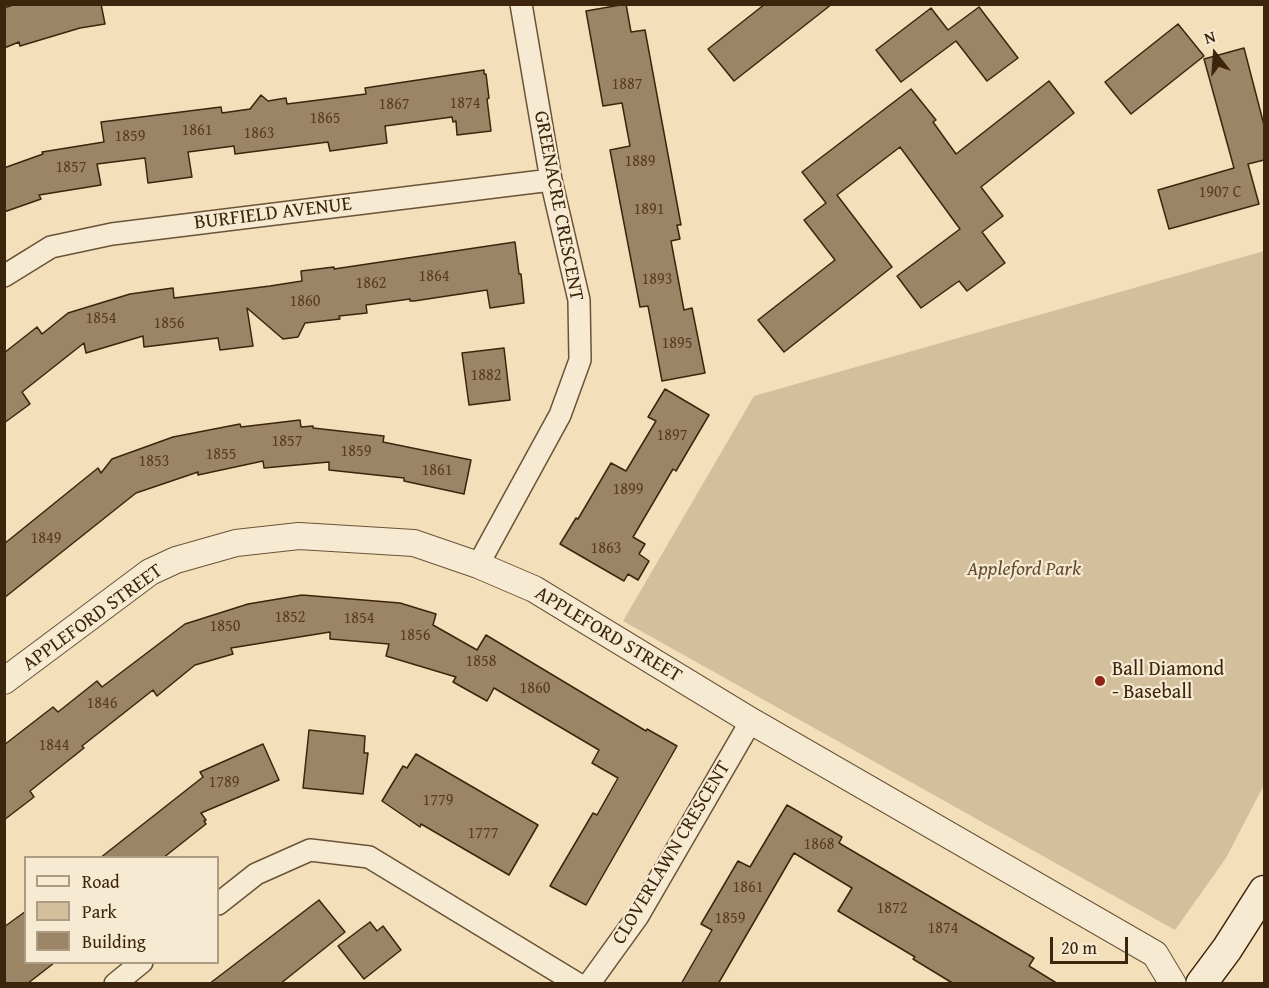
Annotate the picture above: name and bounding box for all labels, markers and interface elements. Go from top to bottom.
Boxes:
north arrow [1185,24,1245,84]
text: N [1201,24,1218,50]
house number: 1887 [612,75,642,95]
house number: 1874 [450,94,480,114]
house number: 1867 [379,95,409,115]
house number: 1865 [310,109,340,129]
street label: GREENACRE CRESCENT [528,109,588,303]
house number: 1861 [182,121,212,141]
house number: 1863 [244,124,274,144]
house number: 1859 [115,127,145,147]
house number: 1889 [625,152,655,172]
house number: 1857 [56,158,86,178]
house number: 1907 C [1198,183,1242,203]
street label: BURFIELD AVENUE [193,192,353,236]
house number: 1891 [634,200,664,220]
house number: 1864 [419,267,449,287]
house number: 1893 [642,270,672,290]
house number: 1862 [356,274,386,294]
house number: 1860 [290,292,320,312]
house number: 1854 [86,309,116,329]
house number: 1856 [154,314,184,334]
house number: 1895 [662,334,692,354]
house number: 1882 [471,366,501,386]
house number: 1897 [657,426,687,446]
house number: 1857 [272,432,302,452]
house number: 1859 [341,442,371,462]
house number: 1855 [206,445,236,465]
house number: 1853 [139,452,169,472]
house number: 1861 [422,461,452,481]
house number: 1899 [613,480,643,500]
house number: 1849 [31,529,61,549]
house number: 1863 [591,539,621,559]
park label: Appleford Park [967,558,1081,582]
street label: APPLEFORD STREET [18,559,168,677]
street label: APPLEFORD STREET [530,582,686,688]
house number: 1852 [275,608,305,628]
house number: 1854 [344,609,374,629]
house number: 1850 [210,617,240,637]
house number: 1856 [400,626,430,646]
house number: 1858 [466,652,496,672]
place label: Ball Diamond - Baseball [1112,658,1224,705]
marker: Ball Diamond - Baseball [1093,674,1107,688]
house number: 1860 [520,679,550,699]
house number: 1846 [87,694,117,714]
house number: 1844 [39,736,69,756]
street label: CLOVERLAWN CRESCENT [608,757,736,949]
house number: 1789 [209,773,239,793]
house number: 1779 [423,791,453,811]
house number: 1777 [468,824,498,844]
house number: 1868 [804,835,834,855]
legend [24,856,219,964]
text: Road [82,868,120,895]
house number: 1861 [733,878,763,898]
text: Park [82,898,117,925]
house number: 1872 [877,899,907,919]
house number: 1859 [715,909,745,929]
house number: 1874 [928,919,958,939]
scale bar [1053,925,1131,963]
text: Building [82,928,146,955]
text: 20 m [1061,934,1097,961]

